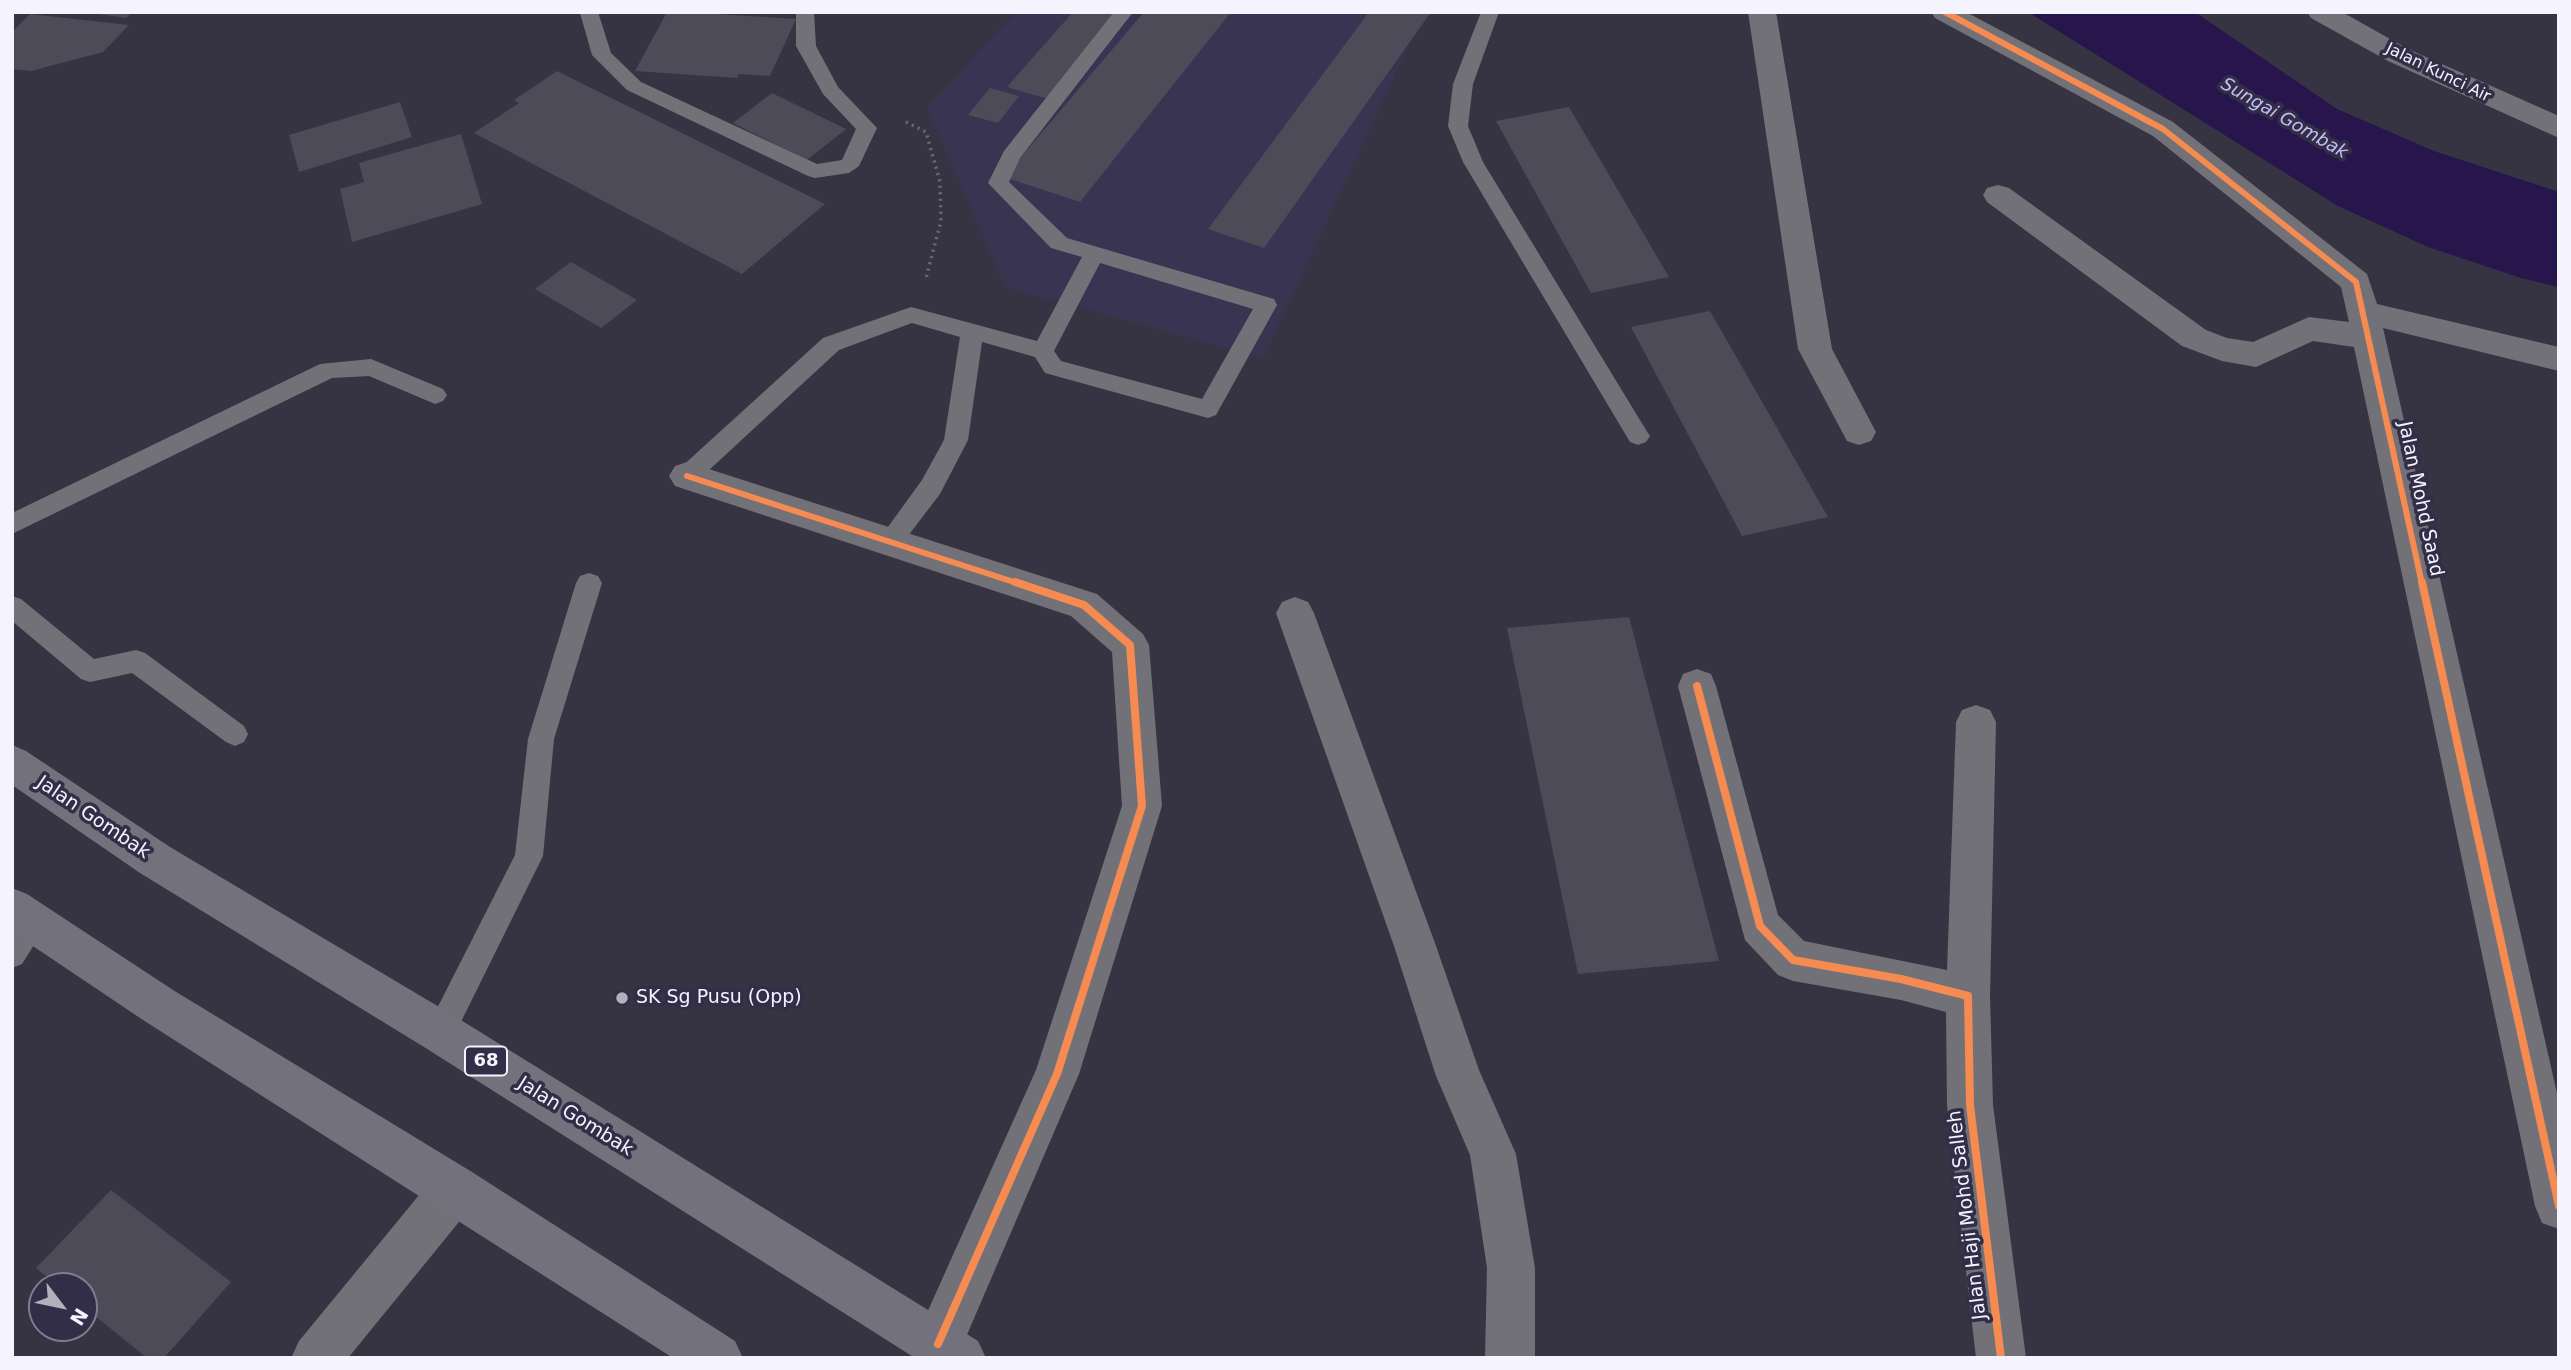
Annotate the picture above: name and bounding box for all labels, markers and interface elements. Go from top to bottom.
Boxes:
street label: Jalan Kunci Air [2382,39,2494,107]
water label: Sungai Gombak [2217,74,2351,164]
street label: Jalan Mohd Saad [2392,419,2448,579]
street label: Jalan Gombak [32,772,154,864]
place label: SK Sg Pusu (Opp) [636,987,802,1009]
marker: SK Sg Pusu (Opp) [614,990,630,1006]
road number: 68 [465,1046,507,1076]
street label: Jalan Gombak [513,1072,637,1162]
street label: Jalan Haji Mohd Salleh [1944,1109,1992,1321]
north arrow [28,1272,98,1342]
text: N [66,1304,93,1330]

